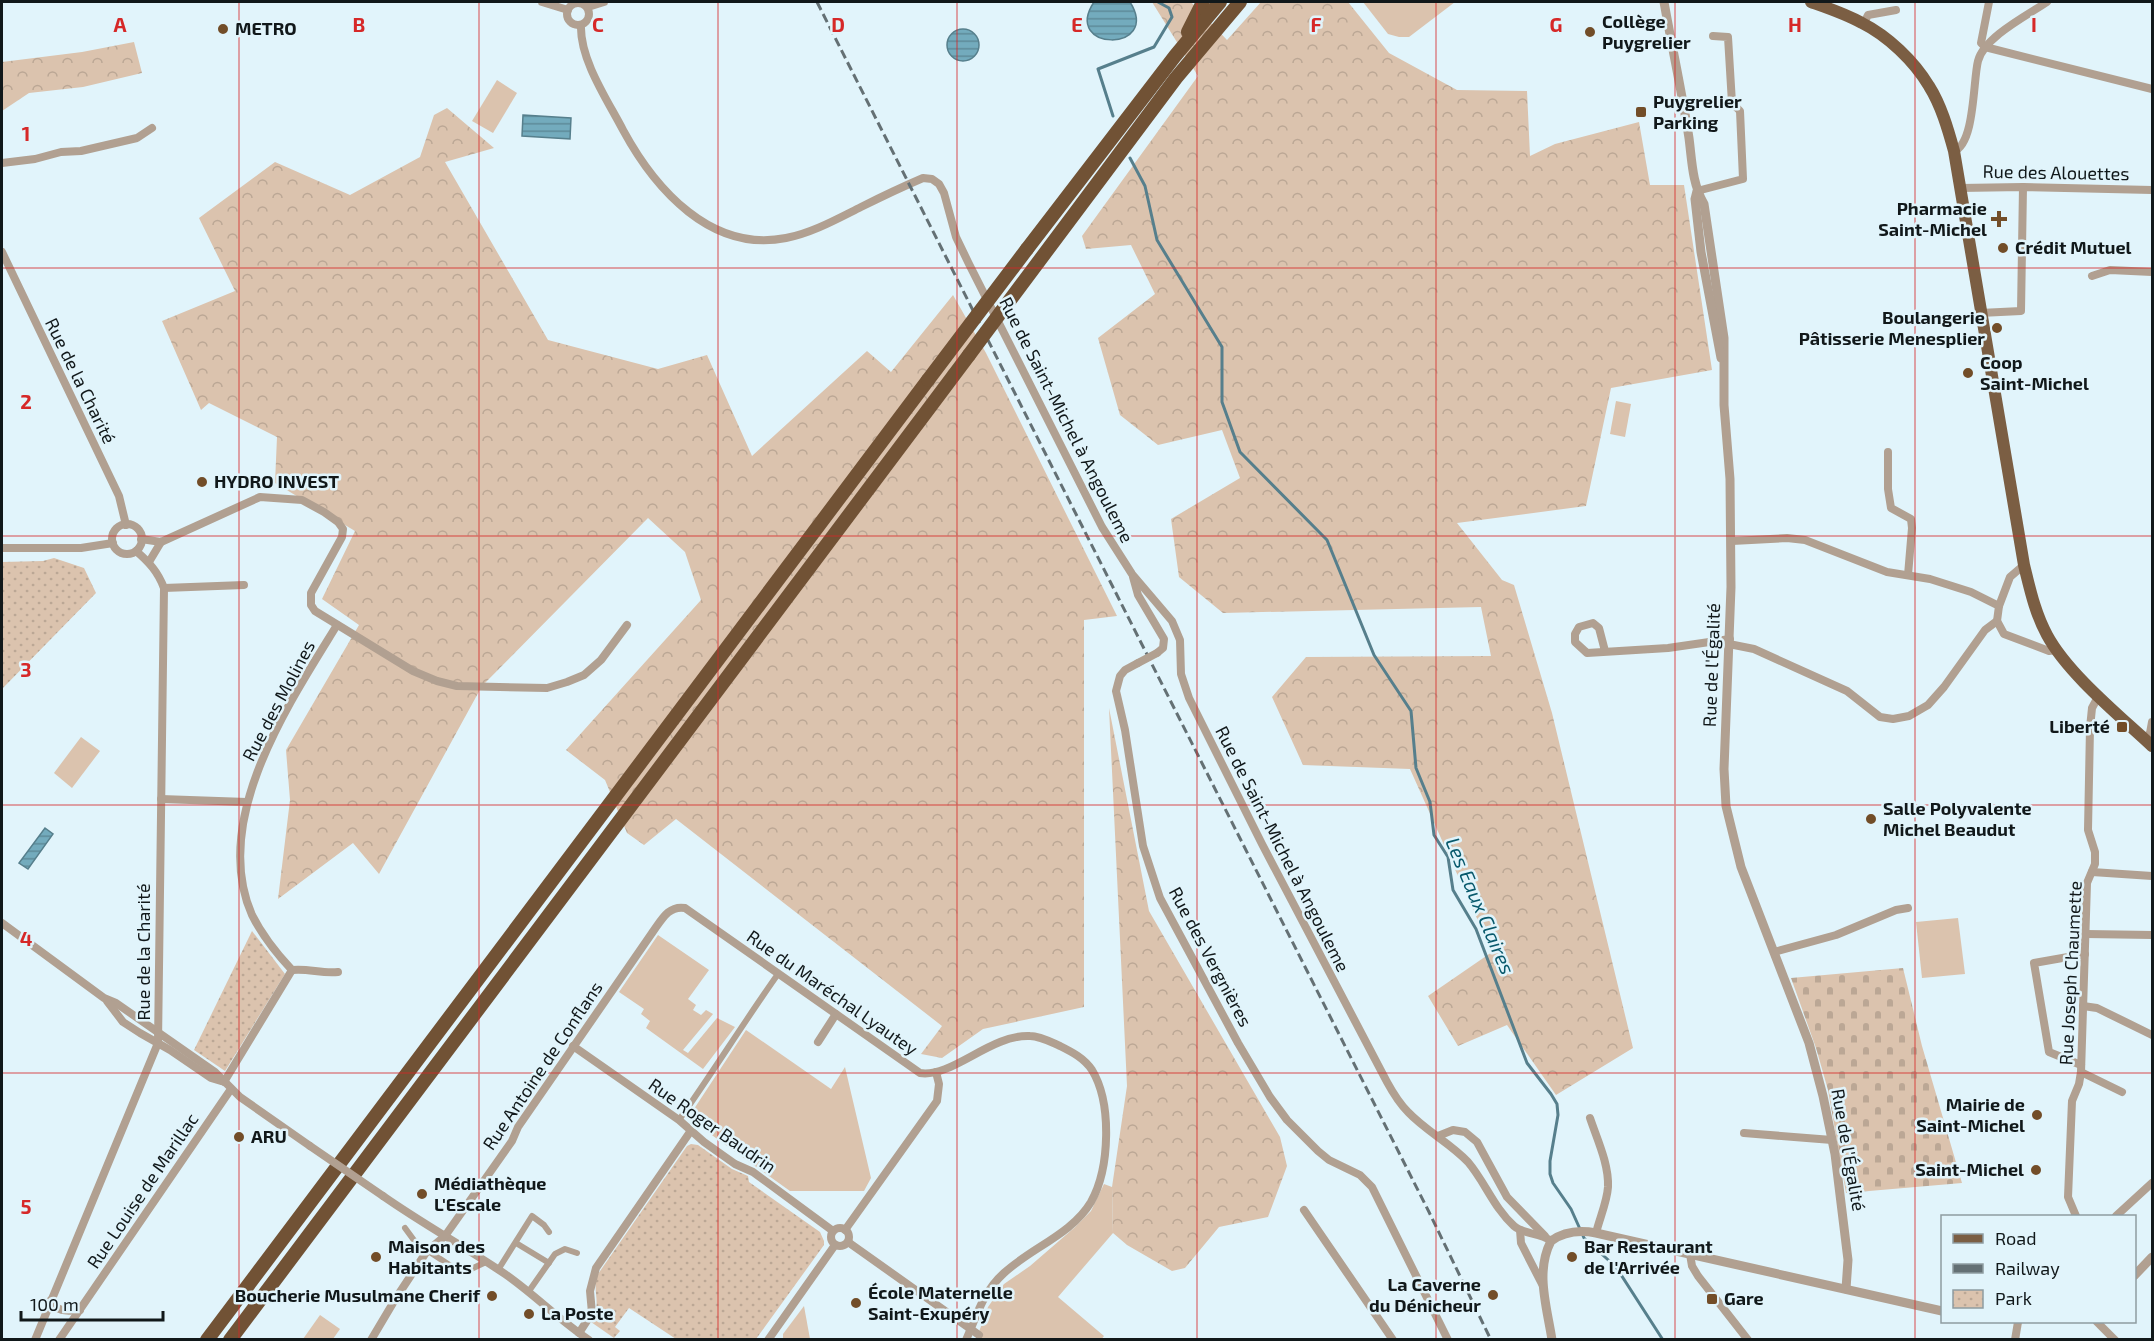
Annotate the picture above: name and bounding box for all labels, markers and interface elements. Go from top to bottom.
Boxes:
place label: Collège Puygrelier [1602,10,1691,53]
text: A [113,12,127,36]
text: B [353,12,365,36]
text: C [592,12,604,36]
text: D [831,12,845,36]
text: E [1071,12,1083,36]
text: F [1310,12,1322,36]
text: G [1550,12,1562,36]
text: H [1788,12,1802,36]
text: I [2031,12,2037,36]
place label: METRO [235,17,297,39]
marker: METRO [216,22,230,36]
marker: Collège Puygrelier [1583,25,1597,39]
place label: Puygrelier Parking [1653,90,1742,133]
marker: Puygrelier Parking [1634,105,1648,119]
text: 1 [22,121,30,145]
street label: Rue des Alouettes [1982,160,2130,184]
place label: Pharmacie Saint-Michel [1878,197,1987,240]
marker: Pharmacie Saint-Michel [1992,212,2006,226]
place label: Crédit Mutuel [2015,236,2132,258]
marker: Crédit Mutuel [1996,241,2010,255]
street label: Rue de Saint-Michel à Angouleme [995,293,1139,546]
place label: Boulangerie Pâtisserie Menesplier [1799,306,1985,349]
street label: Rue de la Charité [41,314,121,447]
marker: Boulangerie Pâtisserie Menesplier [1990,321,2004,335]
place label: Coop Saint-Michel [1980,351,2089,394]
marker: Coop Saint-Michel [1961,366,1975,380]
text: 2 [20,389,32,413]
place label: HYDRO INVEST [214,470,339,492]
marker: HYDRO INVEST [195,475,209,489]
street label: Rue de l'Égalité [1698,603,1724,727]
street label: Rue des Molines [237,637,319,765]
text: 3 [20,657,32,681]
place label: Liberté [2049,715,2110,737]
marker: Liberté [2115,720,2129,734]
street label: Rue de Saint-Michel à Angouleme [1211,722,1355,975]
place label: Salle Polyvalente Michel Beaudut [1883,797,2032,840]
marker: Salle Polyvalente Michel Beaudut [1864,812,1878,826]
water label: Les Eaux Claires [1441,834,1521,978]
street label: Rue Joseph Chaumette [2054,880,2086,1066]
street label: Rue de la Charité [132,883,154,1021]
street label: Rue des Vergnières [1165,883,1257,1030]
street label: Rue du Maréchal Lyautey [743,925,923,1060]
text: 4 [20,926,33,950]
street label: Rue Antoine de Conflans [478,977,607,1154]
street label: Rue Roger Baudrin [645,1073,781,1177]
street label: Rue de l'Égalité [1827,1087,1871,1213]
place label: Mairie de Saint-Michel [1916,1093,2025,1136]
street label: Rue Louise de Marillac [82,1108,203,1272]
marker: Mairie de Saint-Michel [2030,1108,2044,1122]
place label: ARU [251,1125,287,1147]
marker: ARU [232,1130,246,1144]
place label: Saint-Michel [1915,1158,2024,1180]
marker: Saint-Michel [2029,1163,2043,1177]
place label: Médiathèque L'Escale [434,1172,546,1215]
marker: Médiathèque L'Escale [415,1187,429,1201]
text: 5 [20,1194,32,1218]
legend [1941,1215,2136,1323]
text: Road [1995,1227,2036,1249]
place label: Maison des Habitants [388,1235,485,1278]
place label: Bar Restaurant de l'Arrivée [1584,1235,1713,1278]
marker: Maison des Habitants [369,1250,383,1264]
marker: Bar Restaurant de l'Arrivée [1565,1250,1579,1264]
text: Railway [1995,1257,2060,1279]
place label: La Caverne du Dénicheur [1369,1273,1481,1316]
place label: École Maternelle Saint-Exupéry [868,1281,1013,1324]
scale bar [21,1284,164,1322]
place label: Boucherie Musulmane Cherif [235,1284,481,1306]
place label: Gare [1724,1287,1764,1309]
text: Park [1995,1287,2032,1309]
marker: La Caverne du Dénicheur [1486,1288,1500,1302]
marker: Boucherie Musulmane Cherif [485,1289,499,1303]
marker: Gare [1705,1292,1719,1306]
text: 100 m [30,1293,79,1315]
marker: École Maternelle Saint-Exupéry [849,1296,863,1310]
place label: La Poste [541,1302,614,1324]
marker: La Poste [522,1307,536,1321]

